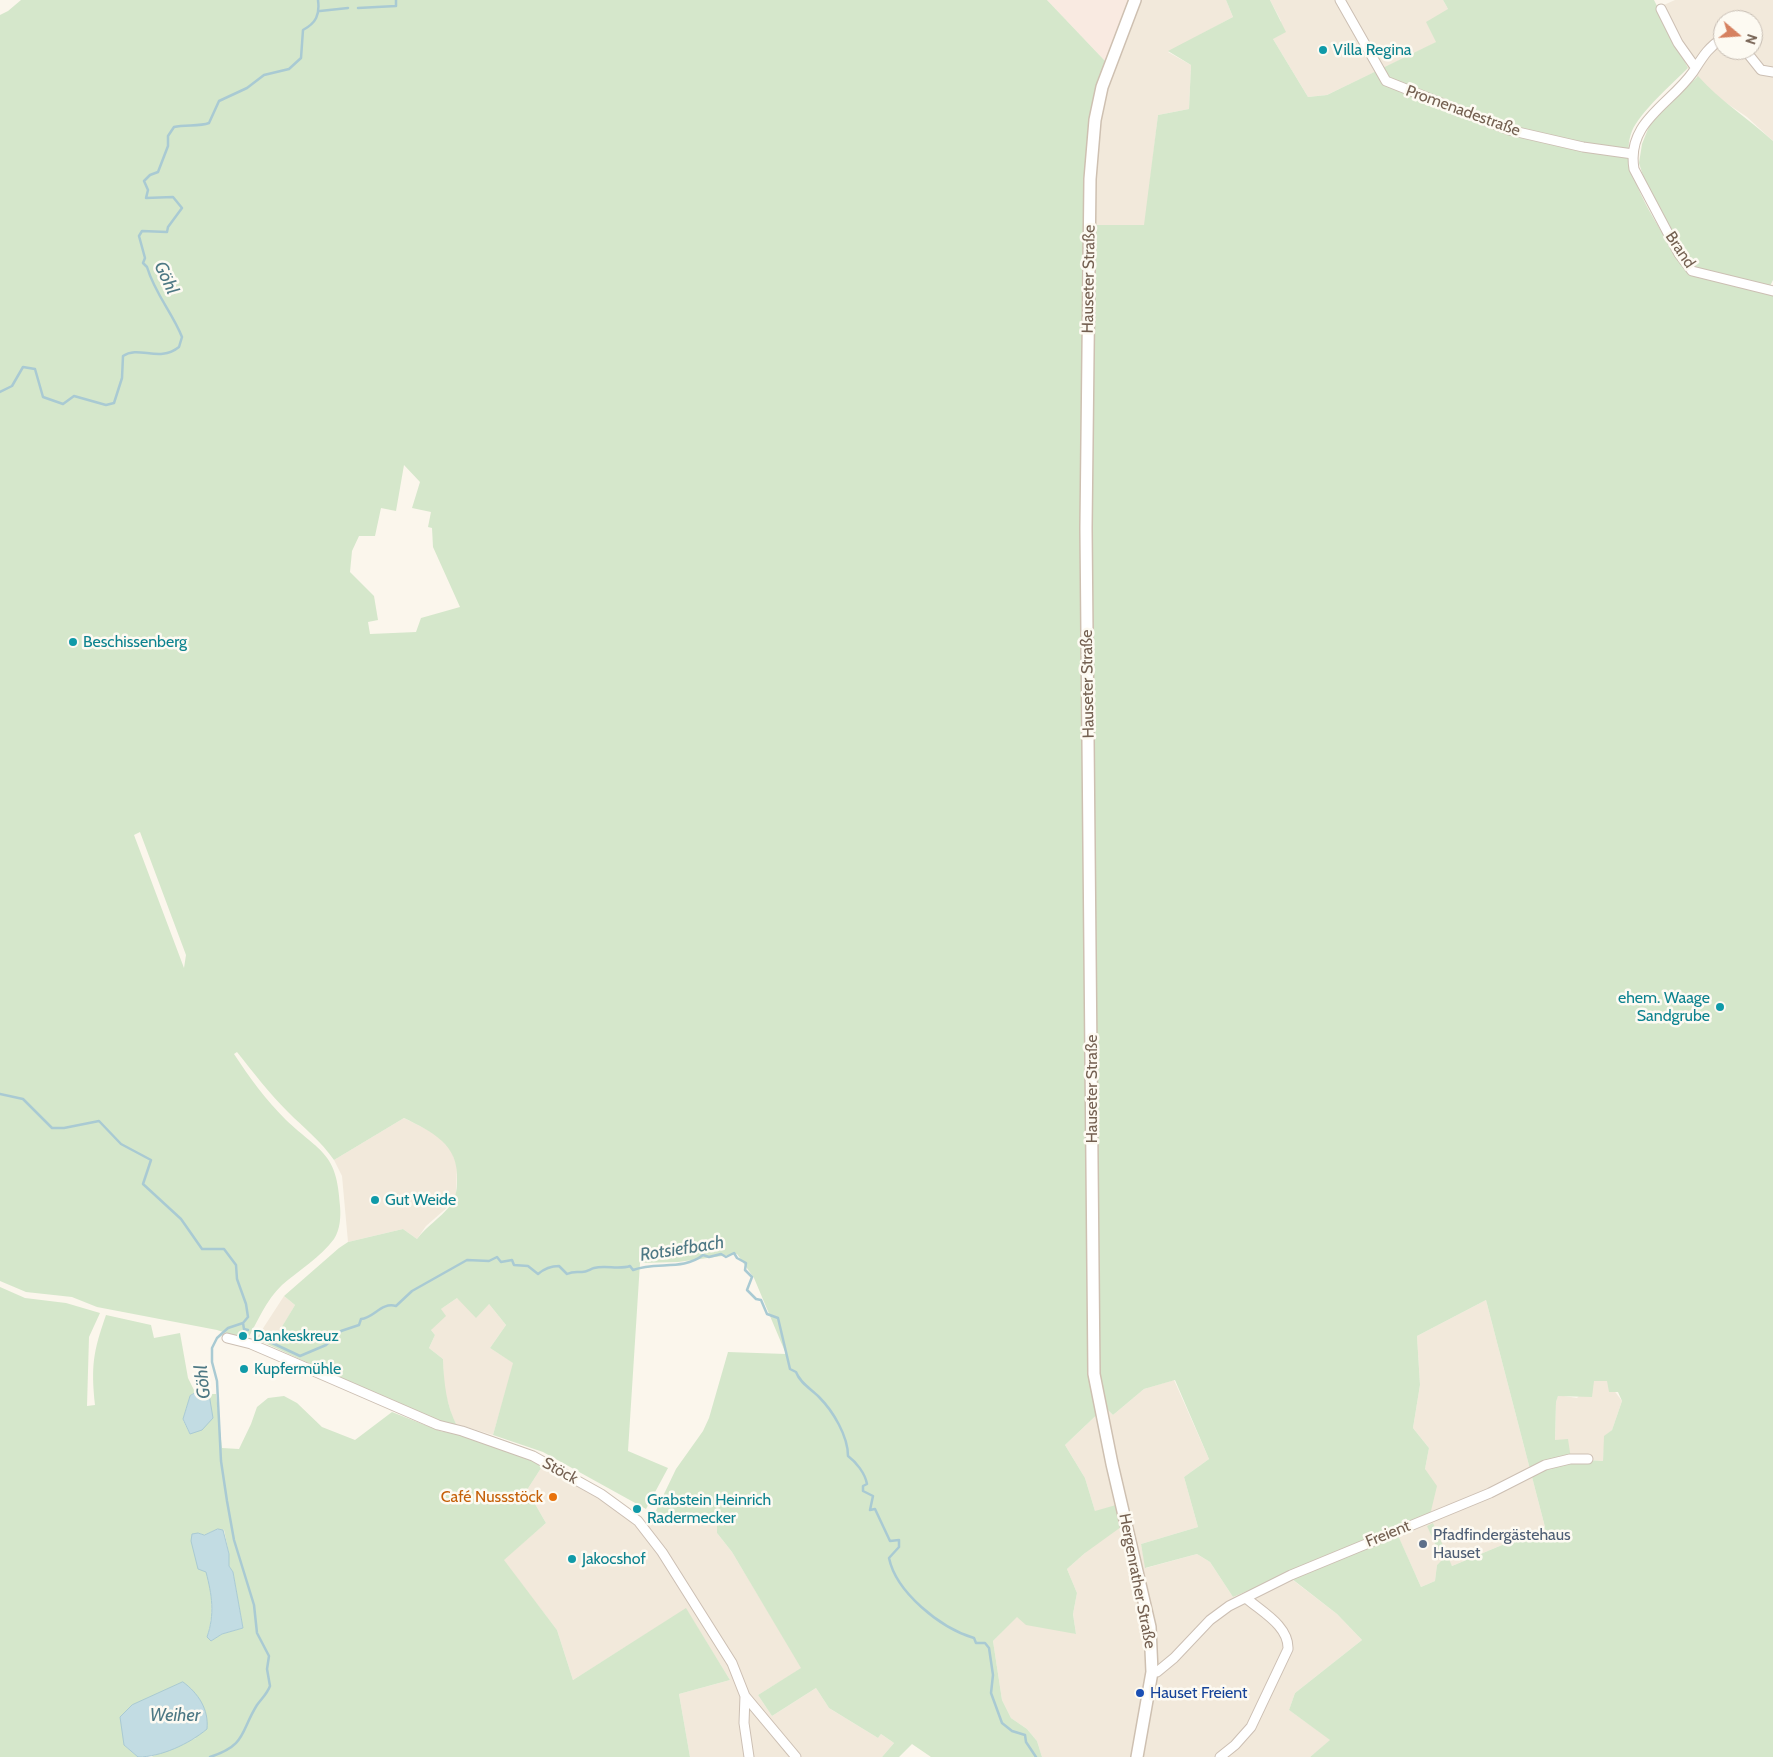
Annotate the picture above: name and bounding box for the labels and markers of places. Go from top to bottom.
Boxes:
place label: Villa Regina [1333,40,1412,60]
marker: Villa Regina [1317,44,1329,56]
place label: Beschissenberg [83,632,187,652]
marker: Beschissenberg [67,636,79,648]
place label: ehem. Waage Sandgrube [1618,988,1710,1026]
marker: ehem. Waage Sandgrube [1714,1001,1726,1013]
place label: Gut Weide [385,1190,456,1210]
marker: Gut Weide [369,1194,381,1206]
place label: Dankeskreuz [253,1326,339,1346]
marker: Dankeskreuz [237,1330,249,1342]
place label: Kupfermühle [254,1359,341,1379]
marker: Kupfermühle [238,1363,250,1375]
place label: Café Nussstöck [441,1487,543,1507]
place label: Grabstein Heinrich Radermecker [647,1490,771,1528]
marker: Café Nussstöck [547,1491,559,1503]
marker: Grabstein Heinrich Radermecker [631,1503,643,1515]
place label: Pfadfindergästehaus Hauset [1433,1525,1571,1563]
marker: Pfadfindergästehaus Hauset [1417,1538,1429,1550]
place label: Jakocshof [582,1549,646,1569]
marker: Jakocshof [566,1553,578,1565]
place label: Hauset Freient [1150,1683,1247,1703]
marker: Hauset Freient [1134,1687,1146,1699]

